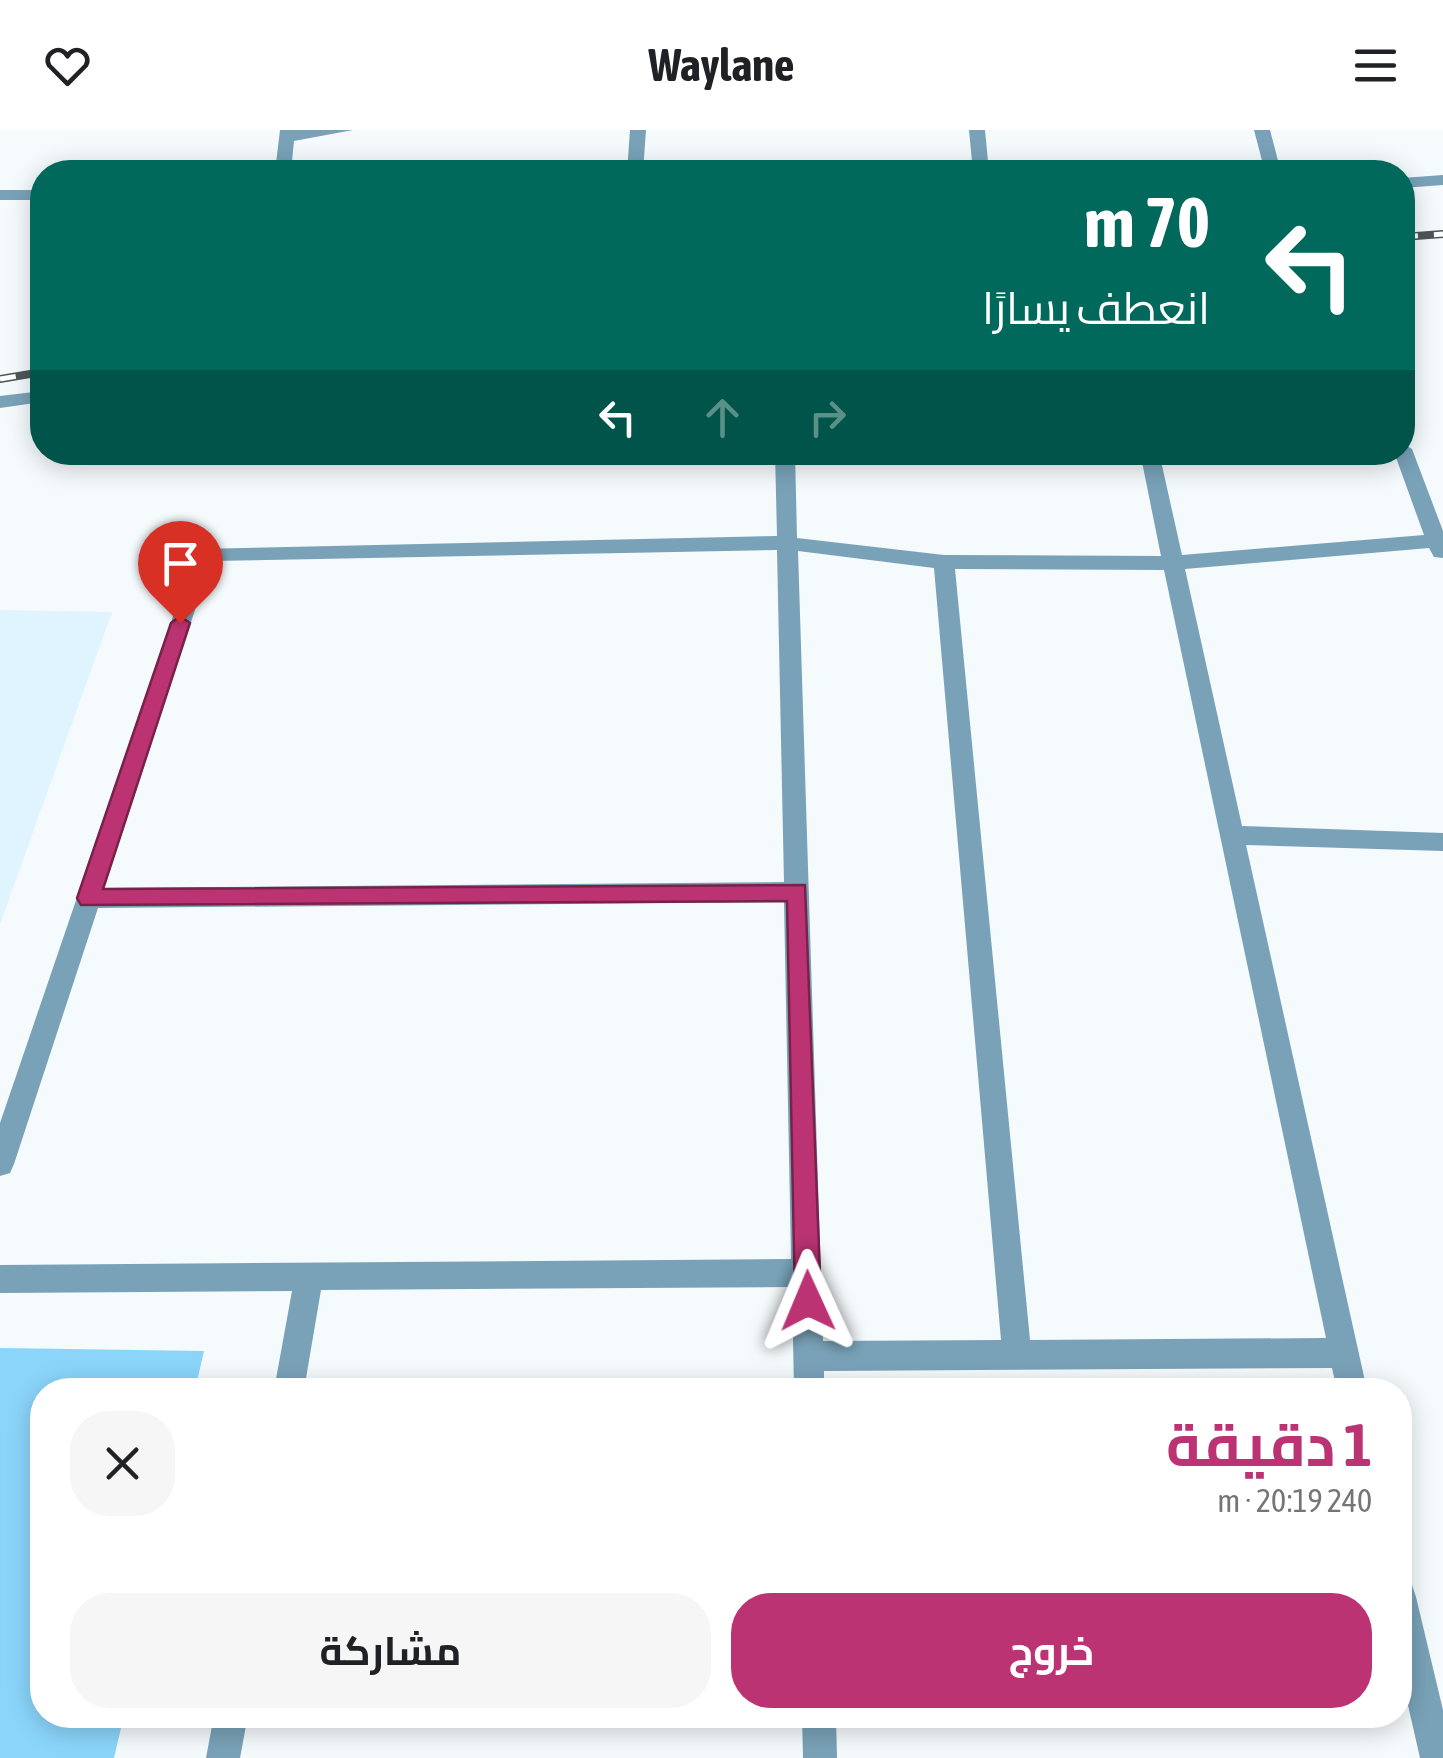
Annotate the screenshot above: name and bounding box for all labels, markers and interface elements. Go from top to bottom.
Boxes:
icon: heart [40,38,95,93]
icon: menu [1348,38,1403,93]
text: Waylane [649,39,794,91]
text: 70 m [1084,182,1210,262]
icon: left [1245,200,1375,330]
text: انعطف يسارًا [982,282,1210,334]
icon: left [590,390,645,445]
icon: ahead [695,390,750,445]
icon: right [800,390,855,445]
pin [138,521,223,624]
icon: arrive [153,536,208,591]
position arrow [756,1249,860,1353]
text: 1 دقيقة [1166,1410,1372,1479]
button: close [70,1411,175,1516]
text: 240 m · 20:19 [1217,1482,1372,1519]
button: مشاركة [70,1593,711,1708]
button: خروج [731,1593,1372,1708]

